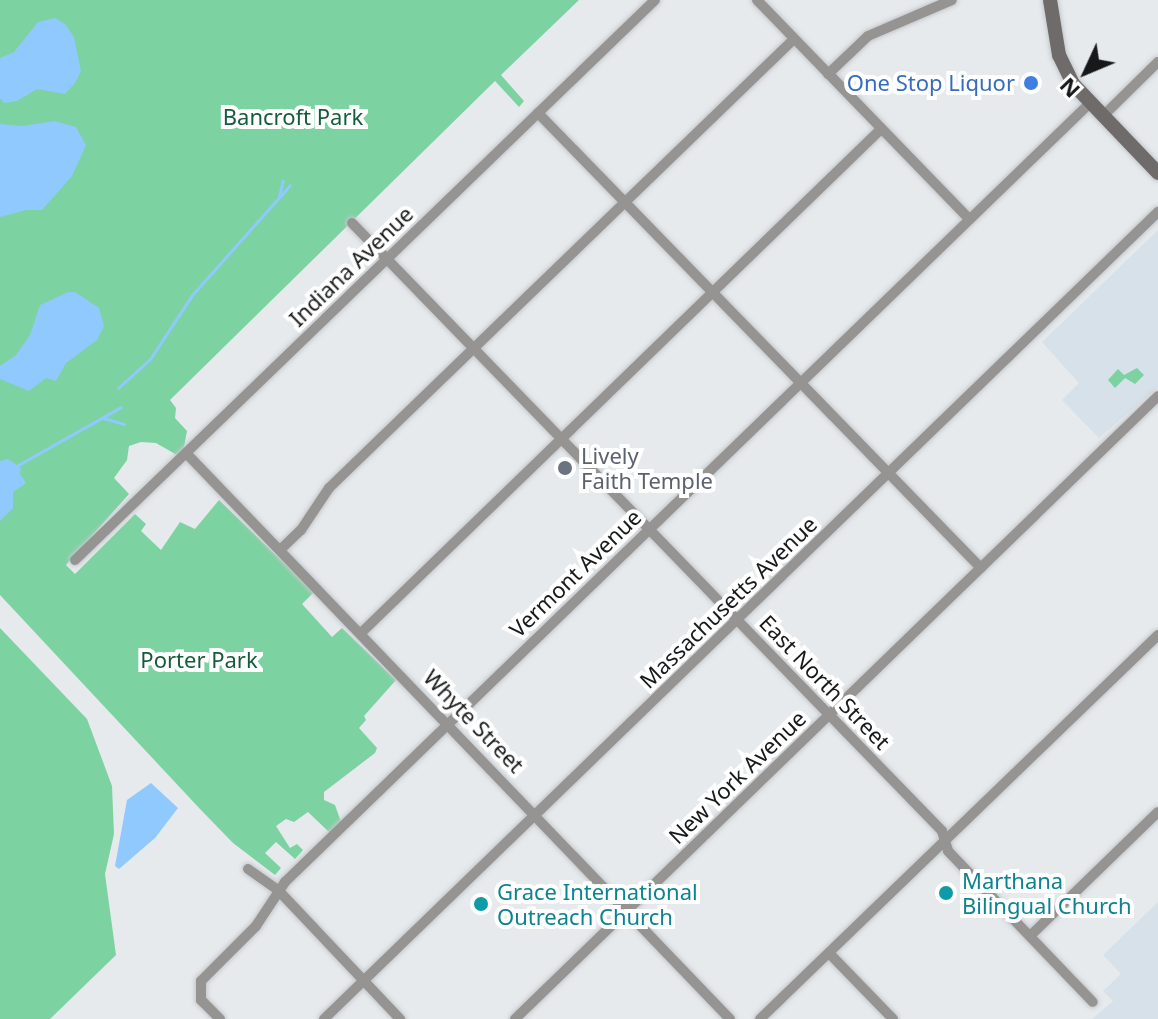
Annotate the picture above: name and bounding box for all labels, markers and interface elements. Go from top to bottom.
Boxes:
north arrow [1046,32,1126,112]
place label: One Stop Liquor [847,70,1015,96]
text: N [1052,72,1086,106]
marker: One Stop Liquor [1022,74,1040,92]
park label: Bancroft Park [223,104,363,130]
street label: Indiana Avenue [284,200,418,332]
place label: Lively Faith Temple [581,442,713,494]
marker: Lively Faith Temple [556,459,574,477]
street label: Vermont Avenue [504,504,646,642]
street label: Massachusetts Avenue [634,511,822,693]
street label: East North Street [754,609,896,755]
park label: Porter Park [140,647,258,673]
street label: Whyte Street [418,664,530,778]
street label: New York Avenue [663,705,811,849]
place label: Marthana Bilingual Church [962,867,1132,918]
place label: Grace International Outreach Church [497,878,698,930]
marker: Marthana Bilingual Church [937,884,955,902]
marker: Grace International Outreach Church [472,895,490,913]

